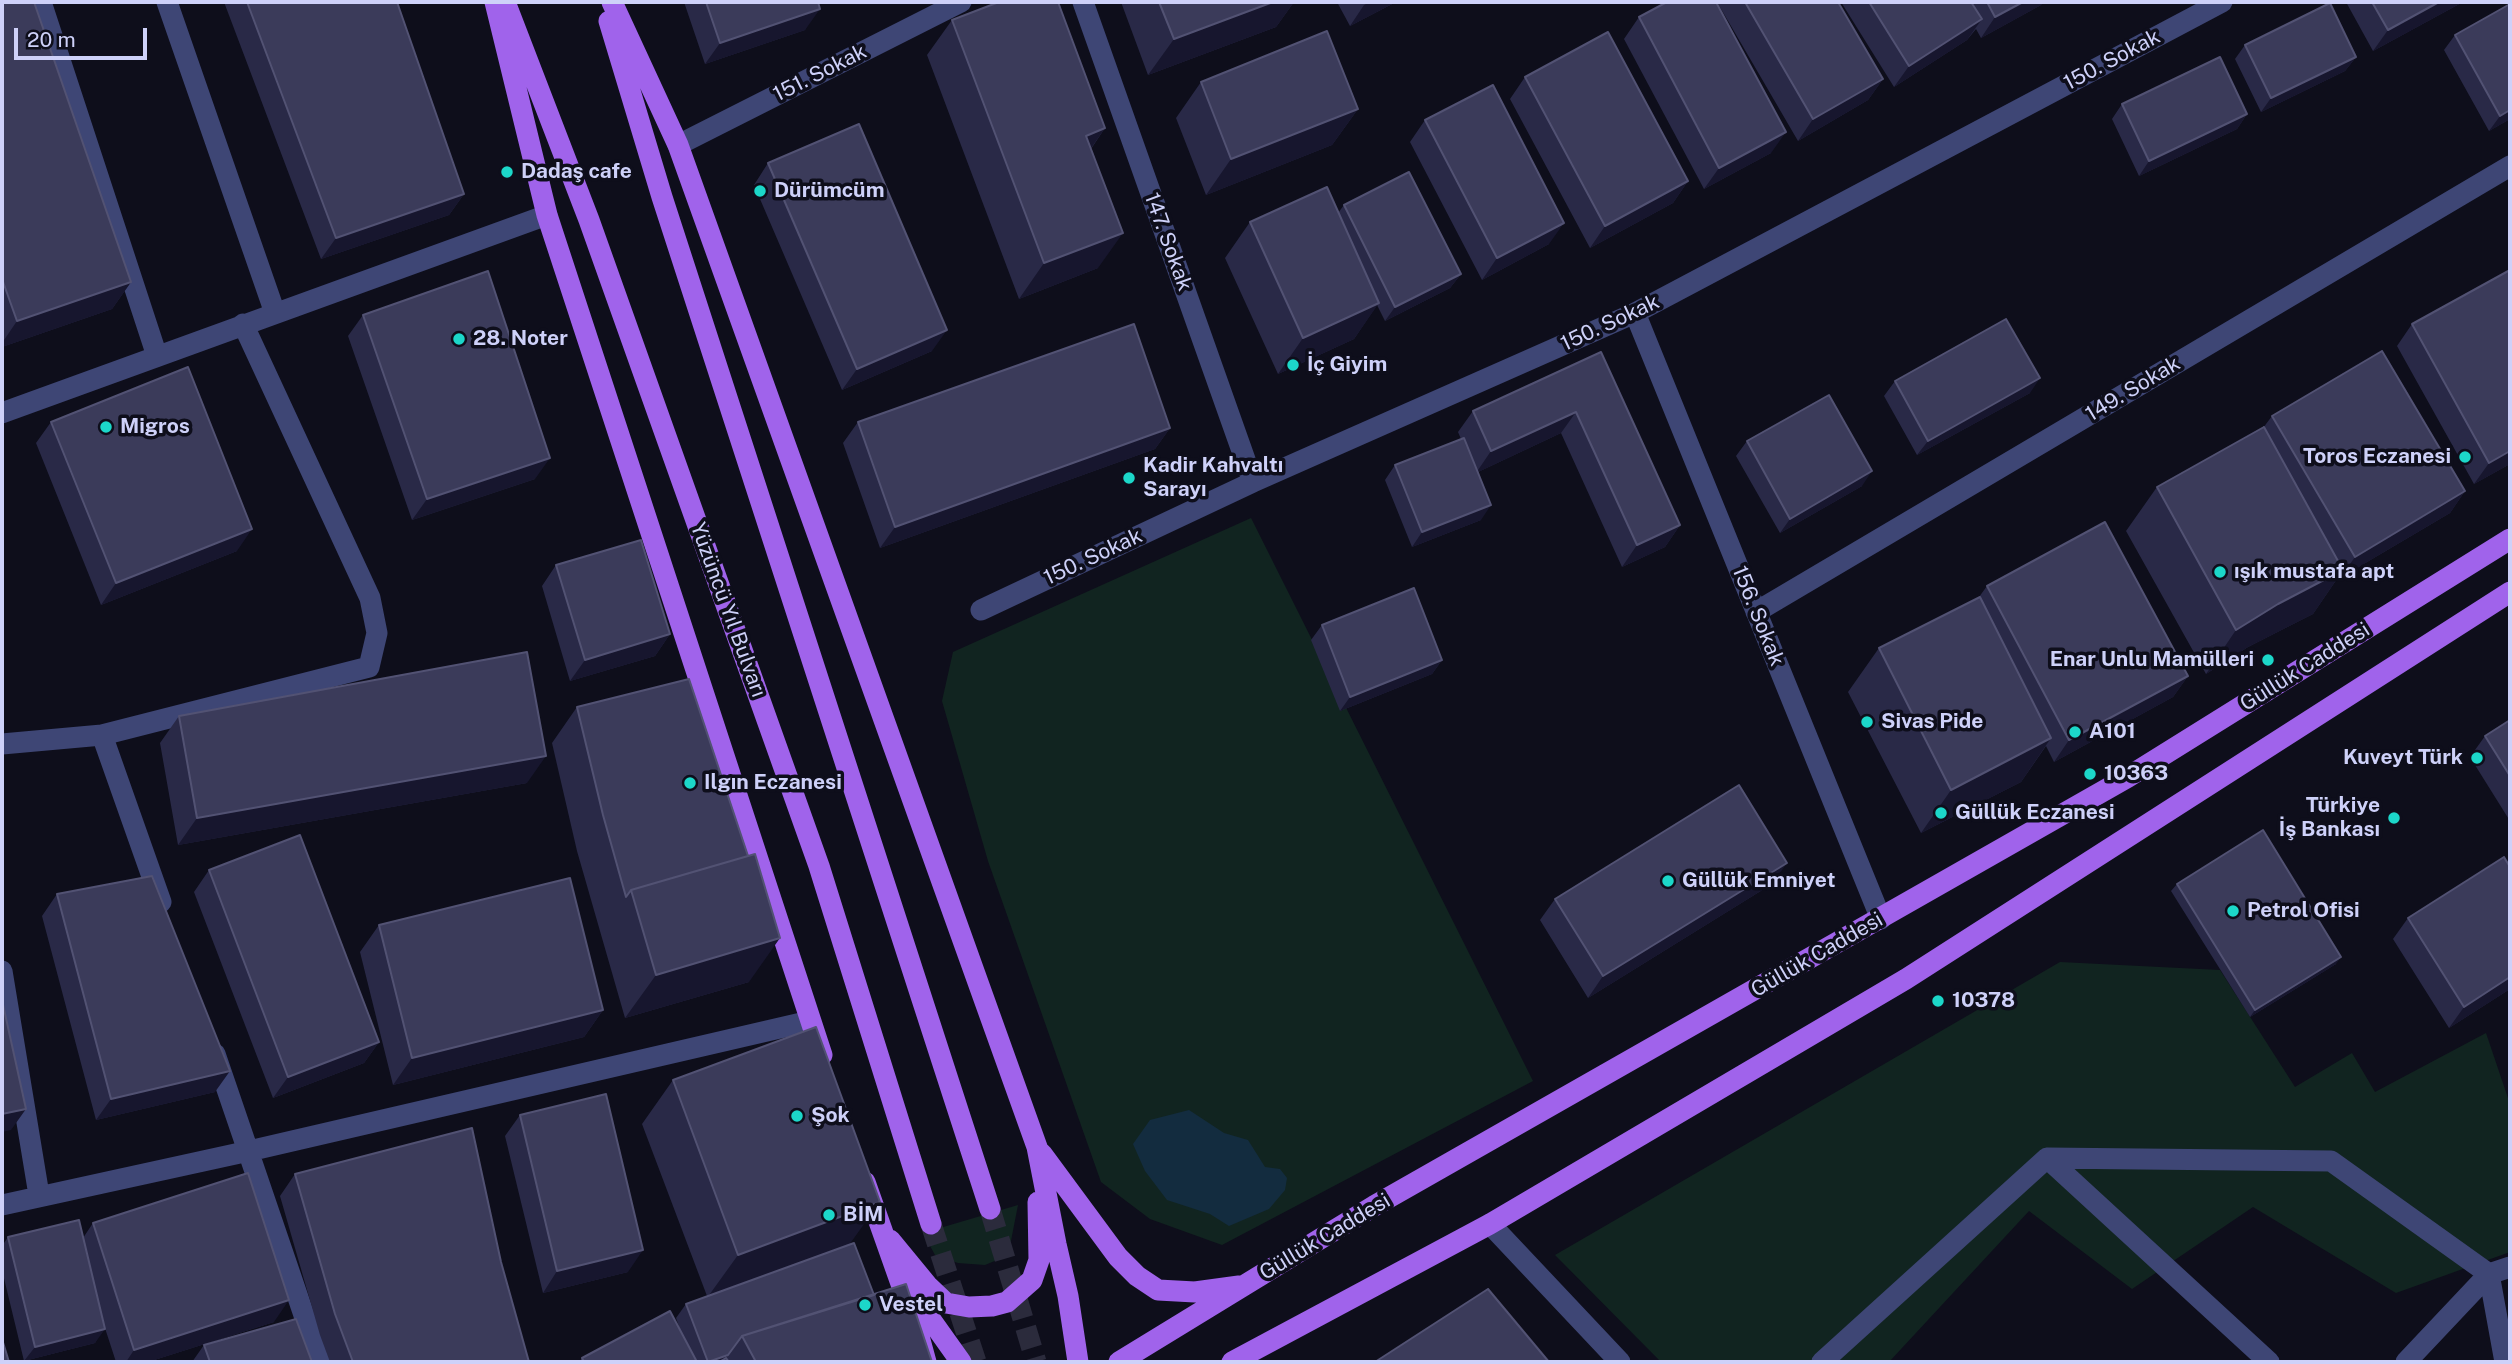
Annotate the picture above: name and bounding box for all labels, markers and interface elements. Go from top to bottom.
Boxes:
scale bar [18,14,150,58]
street label: 150. Sokak [2059,24,2165,96]
text: 20 m [27,27,76,52]
street label: 151. Sokak [769,39,871,107]
place label: Dadaş cafe [521,159,632,185]
marker: Dadaş cafe [499,164,515,180]
place label: Dürümcüm [774,178,884,204]
marker: Dürümcüm [752,183,768,199]
street label: 147. Sokak [1139,190,1197,294]
street label: 150. Sokak [1557,289,1663,357]
place label: 28. Noter [473,326,568,352]
marker: 28. Noter [451,331,467,347]
street label: 149. Sokak [2081,351,2185,427]
place label: İç Giyim [1307,352,1387,378]
marker: İç Giyim [1285,357,1301,373]
place label: Migros [120,414,190,440]
marker: Migros [98,419,114,435]
place label: Toros Eczanesi [2303,444,2451,470]
marker: Toros Eczanesi [2457,449,2473,465]
place label: Kadir Kahvaltı Sarayı [1143,453,1283,503]
marker: Kadir Kahvaltı Sarayı [1121,470,1137,486]
street label: Yüzüncü Yıl Bulvarı [685,519,771,701]
street label: 150. Sokak [1040,523,1146,591]
place label: ışık mustafa apt [2234,559,2394,585]
street label: 156. Sokak [1727,562,1789,670]
marker: ışık mustafa apt [2212,564,2228,580]
street label: Güllük Caddesi [2236,617,2374,717]
place label: Enar Unlu Mamülleri [2050,647,2254,673]
marker: Enar Unlu Mamülleri [2260,652,2276,668]
place label: Sivas Pide [1881,709,1983,735]
marker: Sivas Pide [1859,714,1875,730]
place label: A101 [2089,719,2136,745]
marker: A101 [2067,724,2083,740]
place label: Kuveyt Türk [2343,745,2463,771]
marker: Kuveyt Türk [2469,750,2485,766]
place label: 10363 [2104,761,2168,787]
marker: 10363 [2082,766,2098,782]
place label: Ilgın Eczanesi [704,770,842,796]
marker: Ilgın Eczanesi [682,775,698,791]
place label: Türkiye İş Bankası [2279,793,2380,843]
place label: Güllük Eczanesi [1955,800,2115,826]
marker: Güllük Eczanesi [1933,805,1949,821]
marker: Türkiye İş Bankası [2386,810,2402,826]
place label: Güllük Emniyet [1682,868,1835,894]
marker: Güllük Emniyet [1660,873,1676,889]
place label: Petrol Ofisi [2247,898,2360,924]
marker: Petrol Ofisi [2225,903,2241,919]
street label: Güllük Caddesi [1747,907,1887,1003]
place label: 10378 [1952,988,2015,1014]
marker: 10378 [1930,993,1946,1009]
place label: Şok [811,1103,850,1129]
marker: Şok [789,1108,805,1124]
street label: Güllük Caddesi [1255,1188,1395,1286]
place label: BİM [843,1202,883,1228]
marker: BİM [821,1207,837,1223]
place label: Vestel [879,1292,943,1318]
marker: Vestel [857,1297,873,1313]

